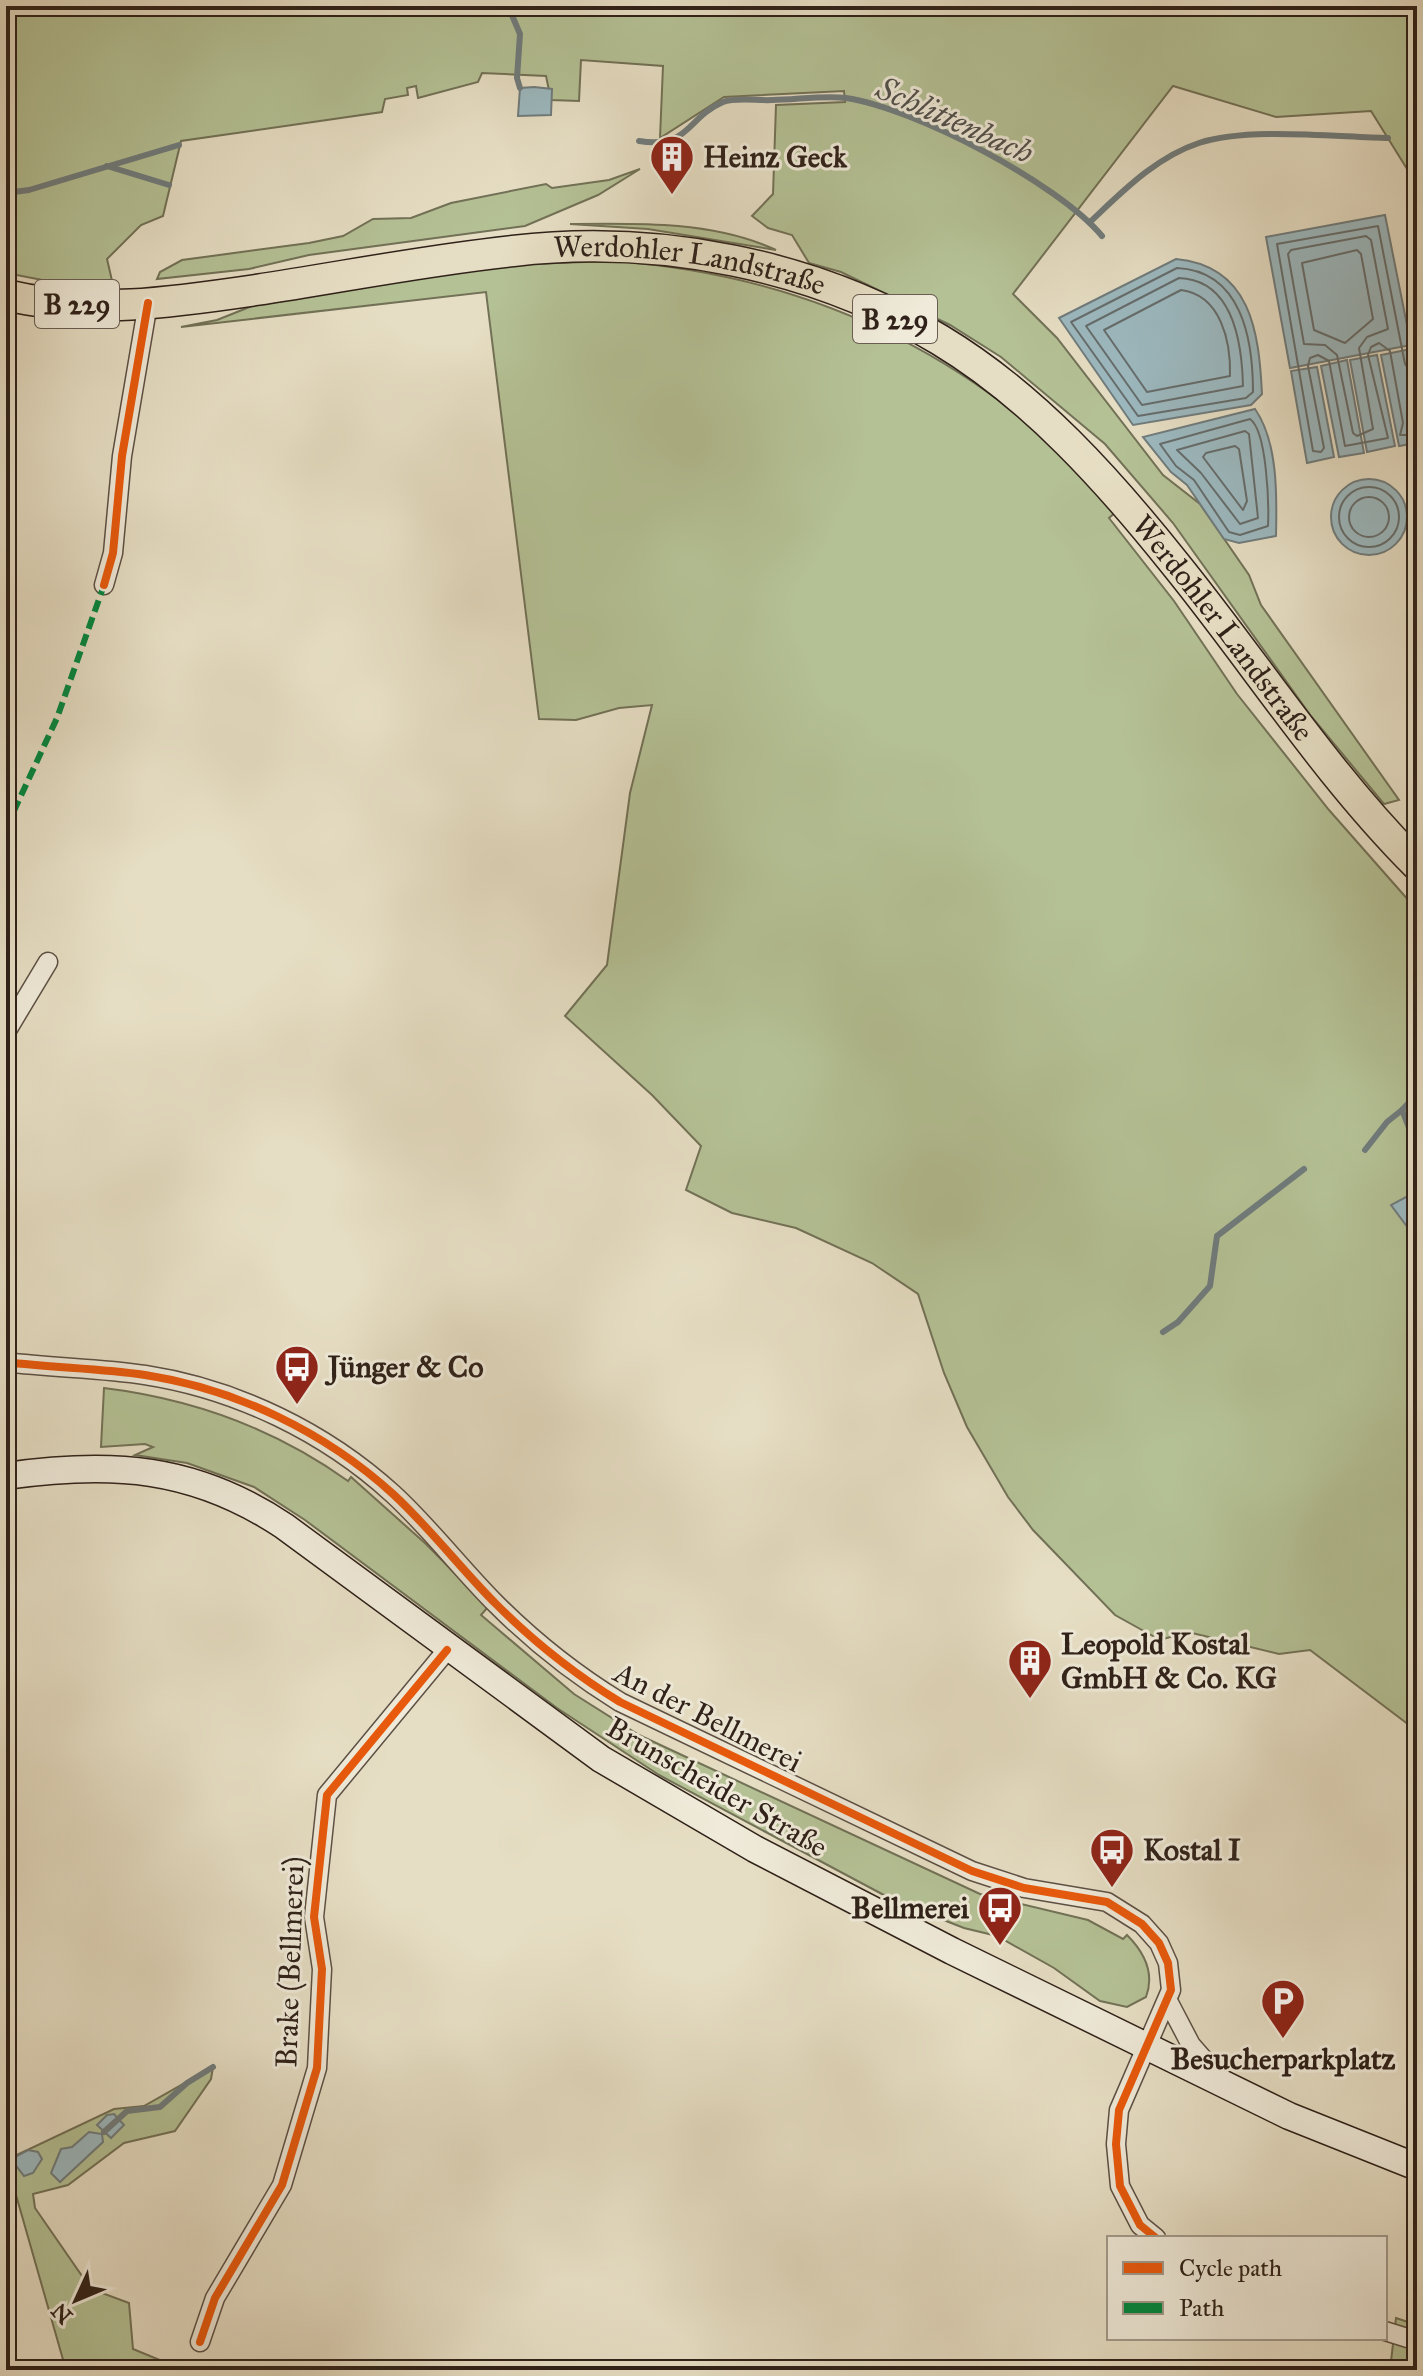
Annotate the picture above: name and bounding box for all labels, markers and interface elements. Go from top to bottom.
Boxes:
water label: Schlittenbach [869,68,1039,172]
building icon: Heinz Geck [648,133,696,196]
place label: Heinz Geck [703,139,848,175]
street label: Werdohler Landstraße [553,228,830,303]
road number: B 229 [35,280,119,328]
road number: B 229 [853,295,937,343]
street label: Werdohler Landstraße [1125,508,1321,748]
bus stop icon: Jünger & Co [273,1343,321,1406]
place label: Jünger & Co [324,1349,484,1386]
place label: Leopold Kostal GmbH & Co. KG [1061,1626,1277,1696]
building icon: Leopold Kostal GmbH & Co. KG [1006,1637,1054,1700]
street label: An der Bellmerei [606,1653,808,1780]
street label: Brunscheider Straße [600,1709,834,1865]
bus stop icon: Kostal I [1088,1826,1136,1889]
place label: Kostal I [1143,1832,1241,1868]
street label: Brake (Bellmerei) [268,1856,313,2068]
bus stop icon: Bellmerei [976,1884,1024,1947]
place label: Bellmerei [851,1890,970,1926]
parking icon: Besucherparkplatz [1259,1977,1307,2040]
place label: Besucherparkplatz [1171,2041,1396,2077]
legend [1107,2236,1387,2340]
text: Cycle path [1179,2253,1282,2283]
north arrow [36,2260,116,2340]
text: Path [1179,2293,1224,2323]
text: N [46,2297,78,2330]

